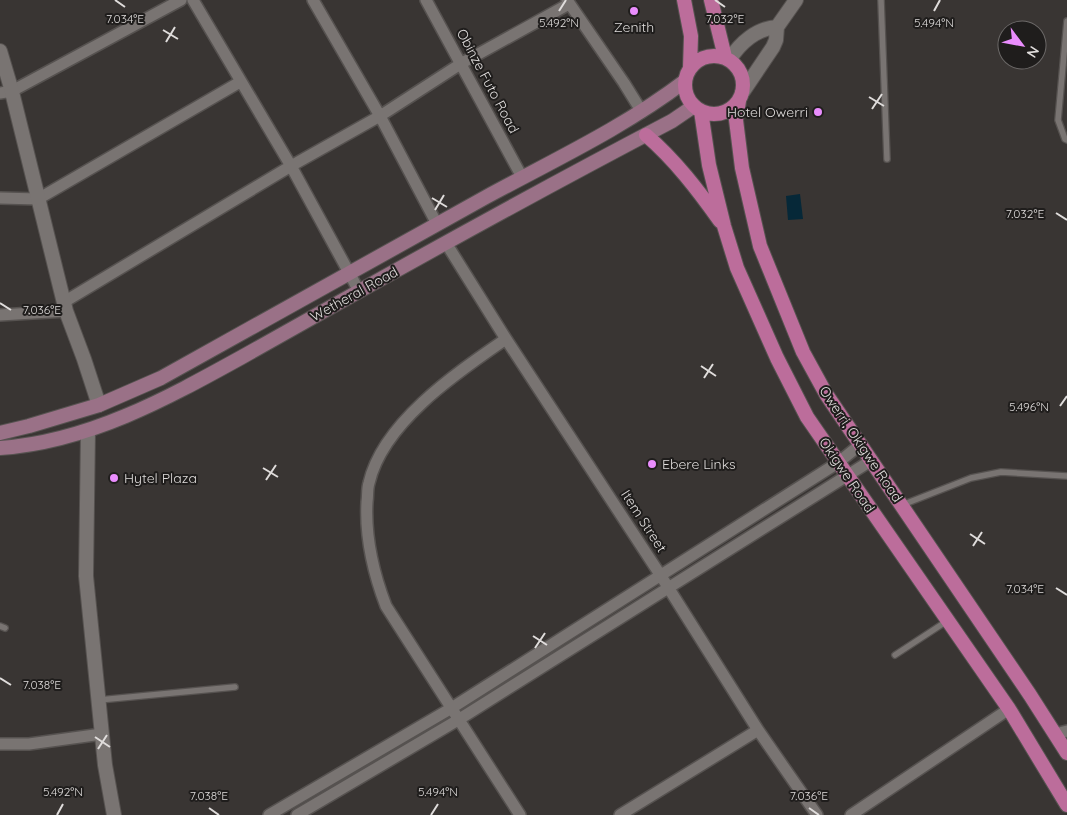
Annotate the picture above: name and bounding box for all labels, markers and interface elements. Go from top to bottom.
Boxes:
marker: Zenith [628,5,640,17]
text: 7.034°E [106,11,144,26]
text: 7.032°E [706,11,744,26]
text: 5.492°N [539,15,579,30]
text: 5.494°N [914,15,954,30]
place label: Zenith [614,18,654,36]
north arrow [997,20,1047,70]
street label: Obinze Futo Road [453,26,523,136]
text: N [1023,43,1043,61]
place label: Hotel Owerri [727,103,808,121]
marker: Hotel Owerri [812,106,824,118]
text: 7.032°E [1006,206,1044,221]
street label: Wetheral Road [307,263,401,325]
text: 7.036°E [23,302,61,317]
street label: Owerri, Okigwe Road [816,383,906,505]
text: 5.496°N [1009,399,1049,414]
street label: Okigwe Road [816,434,878,516]
place label: Ebere Links [662,455,736,473]
marker: Ebere Links [646,458,658,470]
place label: Hytel Plaza [124,469,197,487]
marker: Hytel Plaza [108,472,120,484]
street label: Item Street [617,486,671,556]
text: 7.034°E [1006,581,1044,596]
text: 7.038°E [23,677,61,692]
text: 5.492°N [43,784,83,799]
text: 5.494°N [418,784,458,799]
text: 7.038°E [190,788,228,803]
text: 7.036°E [790,788,828,803]

